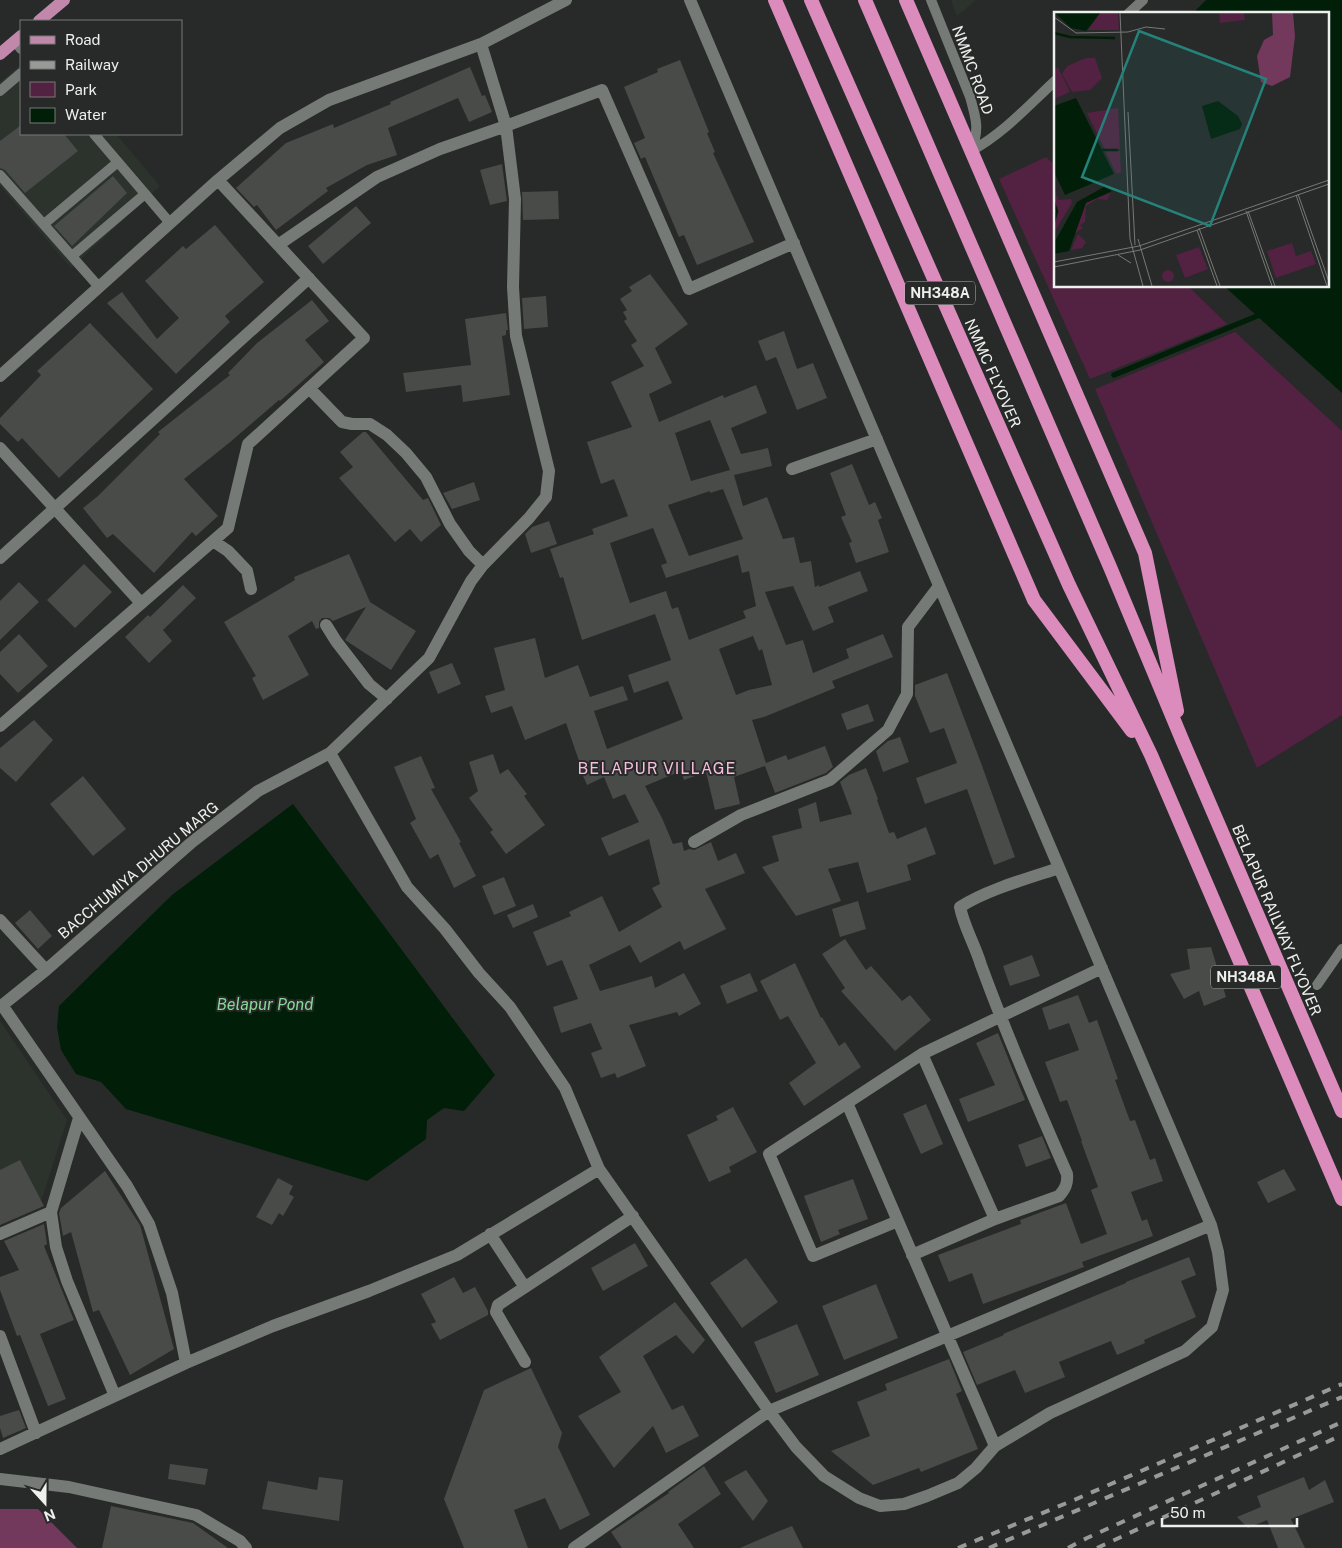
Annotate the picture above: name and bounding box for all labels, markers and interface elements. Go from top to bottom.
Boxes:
inset map [1054,12,1330,288]
legend [20,20,182,135]
street label: NMMC ROAD [949,23,997,117]
text: Road [65,31,101,48]
text: Railway [65,56,119,73]
text: Park [65,81,97,98]
text: Water [65,106,107,123]
road number: NH348A [905,282,975,304]
street label: NMMC FLYOVER [961,316,1025,430]
district label: BELAPUR VILLAGE [578,759,736,778]
street label: BACCHUMIYA DHURU MARG [55,798,221,942]
street label: BELAPUR RAILWAY FLYOVER [1229,822,1325,1018]
road number: NH348A [1211,966,1281,989]
water label: Belapur Pond [217,995,314,1014]
north arrow [20,1478,70,1528]
scale bar [1162,1496,1297,1528]
text: 50 m [1170,1504,1205,1521]
text: N [42,1506,58,1525]

